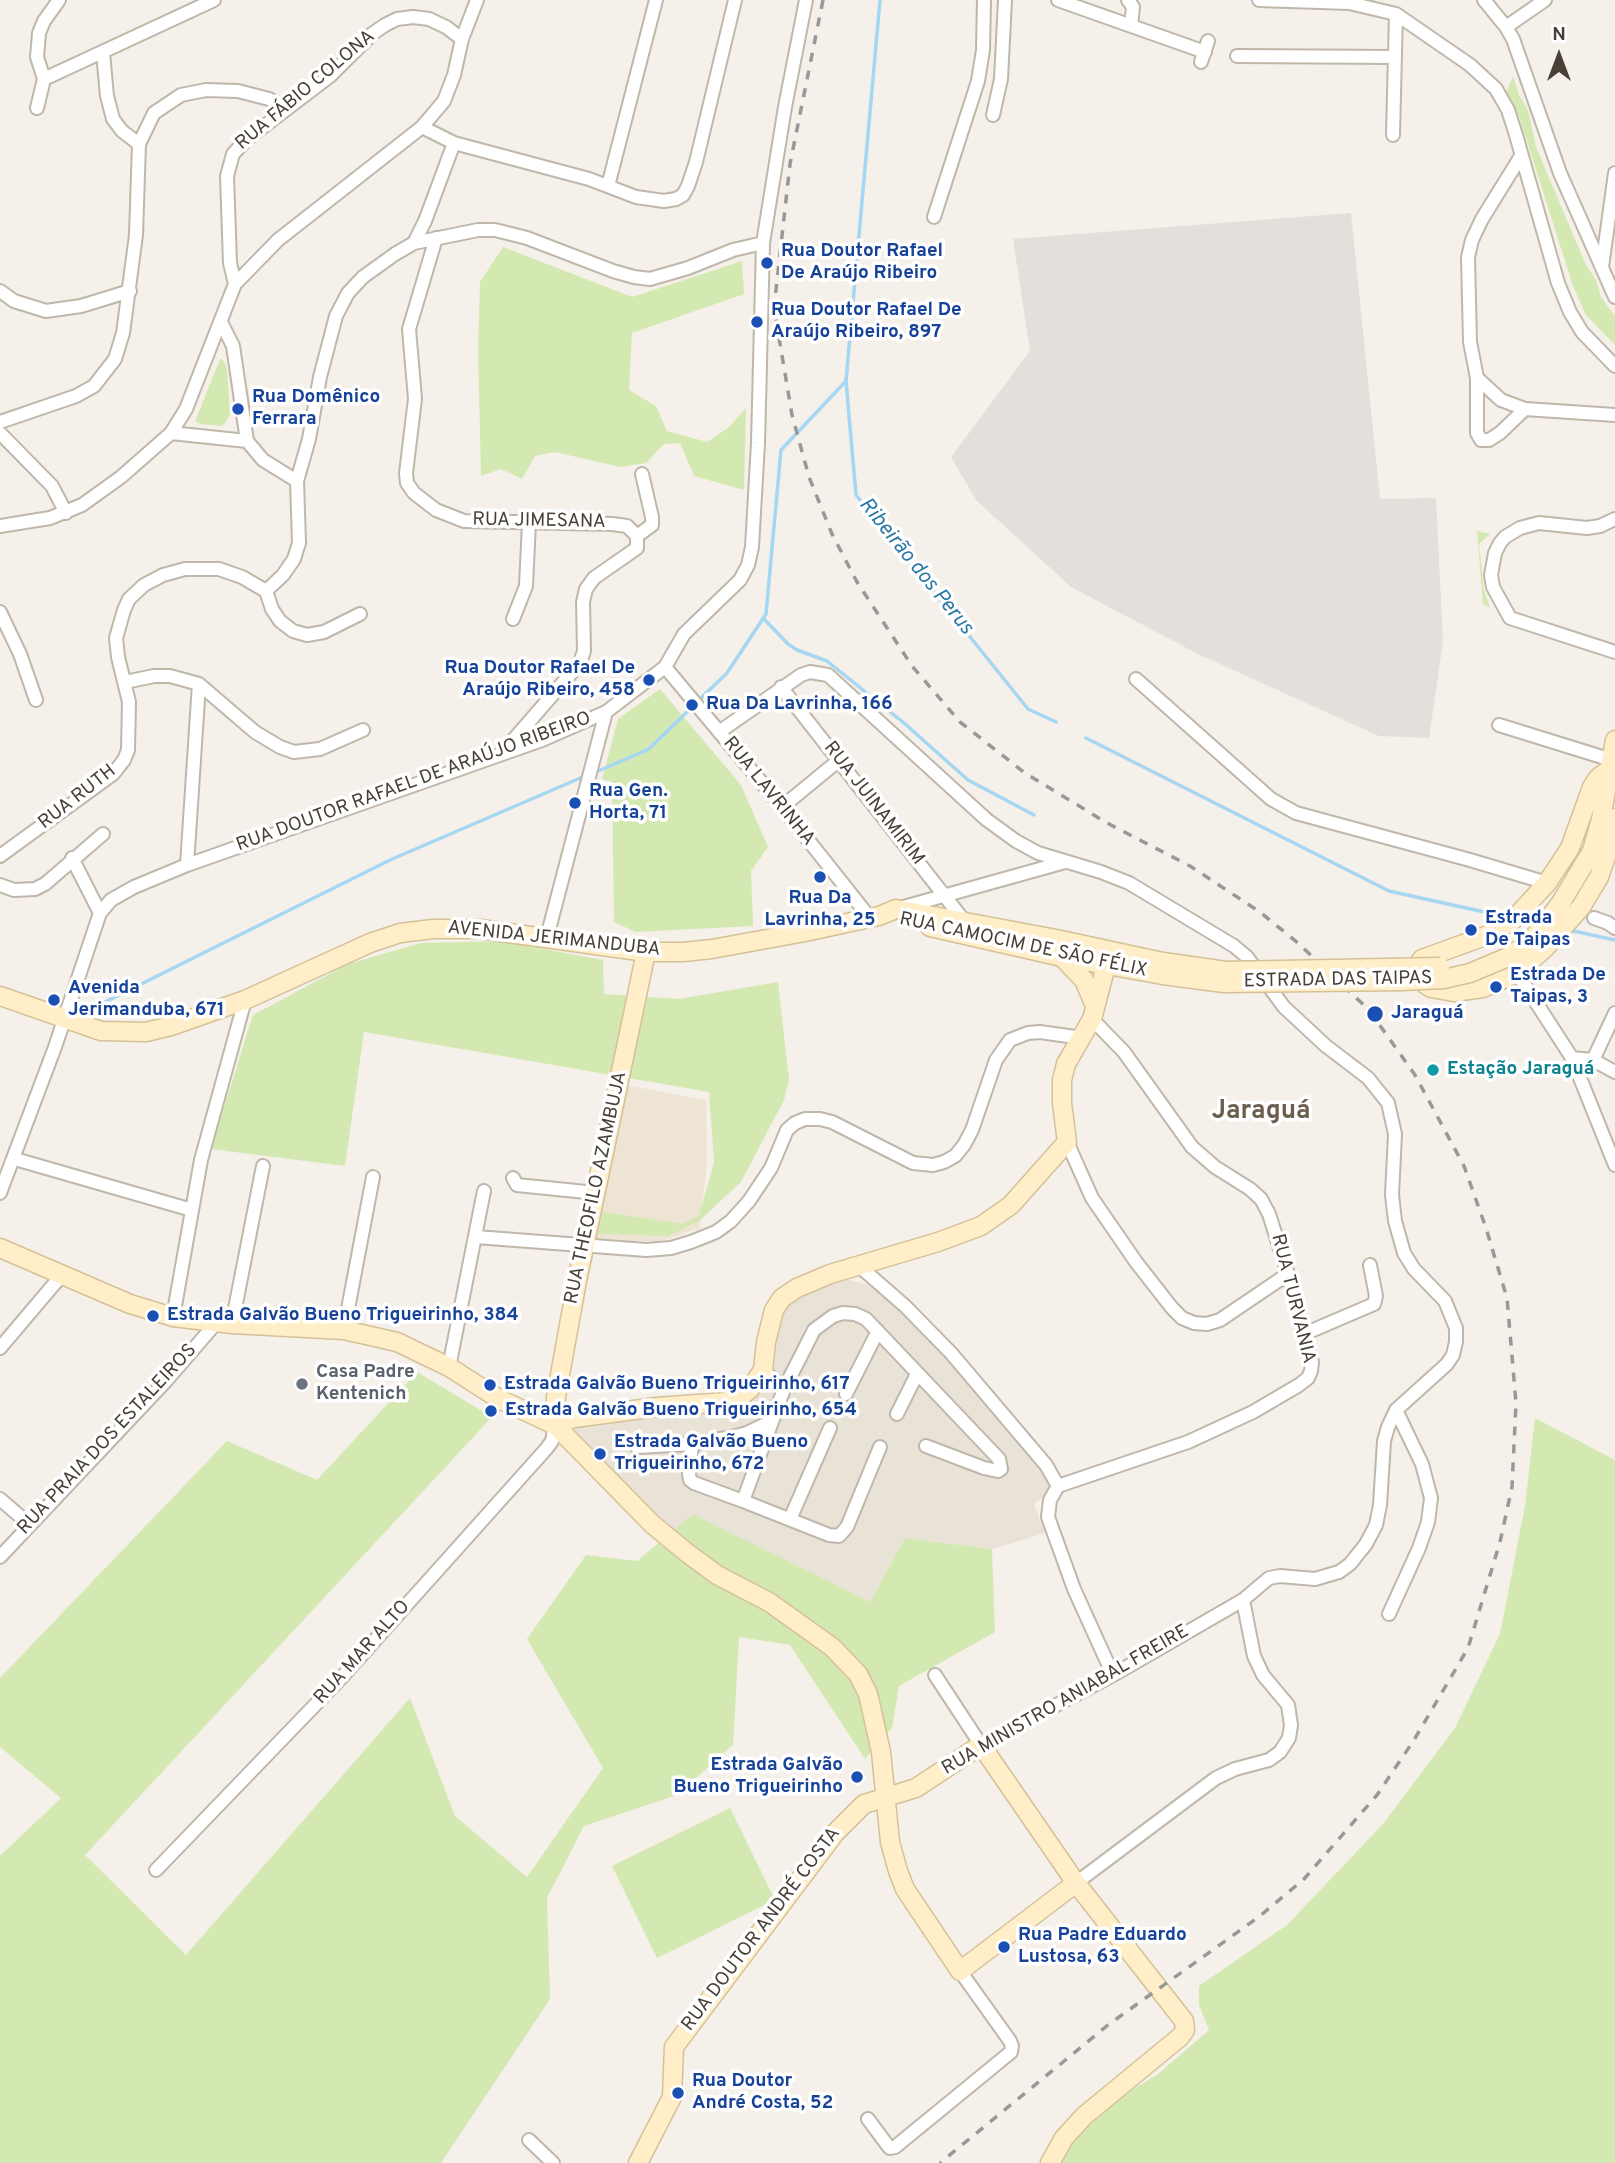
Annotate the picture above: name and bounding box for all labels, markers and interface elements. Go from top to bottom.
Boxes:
north arrow [1524,21,1594,91]
text: N [1552,23,1566,47]
street label: RUA FÁBIO COLONA [232,26,380,156]
place label: Rua Doutor Rafael De Araújo Ribeiro [781,241,943,285]
marker: Rua Doutor Rafael De Araújo Ribeiro [759,255,775,271]
place label: Rua Doutor Rafael De Araújo Ribeiro, 897 [771,300,962,344]
marker: Rua Doutor Rafael De Araújo Ribeiro, 897 [749,314,765,330]
place label: Rua Domênico Ferrara [252,387,380,431]
marker: Rua Domênico Ferrara [230,401,246,417]
water label: Ribeirão dos Perus [852,494,978,640]
street label: RUA JIMESANA [472,509,606,535]
place label: Rua Doutor Rafael De Araújo Ribeiro, 458 [444,658,635,702]
marker: Rua Doutor Rafael De Araújo Ribeiro, 458 [641,672,657,688]
place label: Rua Da Lavrinha, 166 [706,694,893,716]
marker: Rua Da Lavrinha, 166 [684,697,700,713]
street label: RUA DOUTOR RAFAEL DE ARAÚJO RIBEIRO [234,708,594,858]
street label: RUA LAVRINHA [717,733,819,851]
street label: RUA JUINAMIRIM [818,738,928,870]
street label: RUA RUTH [35,761,121,835]
place label: Rua Gen. Horta, 71 [589,781,668,825]
marker: Rua Gen. Horta, 71 [567,795,583,811]
marker: Rua Da Lavrinha, 25 [812,869,828,885]
place label: Rua Da Lavrinha, 25 [764,888,876,932]
place label: Estrada De Taipas [1485,908,1571,952]
street label: RUA CAMOCIM DE SÃO FÉLIX [897,909,1149,983]
street label: AVENIDA JERIMANDUBA [446,917,662,963]
marker: Estrada De Taipas [1463,922,1479,938]
place label: Estrada De Taipas, 3 [1510,965,1606,1009]
street label: ESTRADA DAS TAIPAS [1244,968,1432,994]
place label: Avenida Jerimanduba, 671 [68,978,225,1022]
marker: Estrada De Taipas, 3 [1488,979,1504,995]
marker: Avenida Jerimanduba, 671 [46,992,62,1008]
place label: Jaraguá [1391,1003,1463,1025]
marker: Jaraguá [1365,1004,1385,1024]
place label: Estação Jaraguá [1447,1059,1594,1081]
marker: Estação Jaraguá [1425,1062,1441,1078]
street label: RUA THEOFILO AZAMBUJA [561,1070,633,1306]
district label: Jaraguá [1211,1097,1311,1129]
street label: RUA TURVANIA [1265,1232,1319,1366]
place label: Estrada Galvão Bueno Trigueirinho, 384 [167,1305,519,1327]
marker: Estrada Galvão Bueno Trigueirinho, 384 [145,1308,161,1324]
street label: RUA PRAIA DOS ESTALEIROS [14,1340,202,1540]
place label: Casa Padre Kentenich [316,1362,415,1406]
place label: Estrada Galvão Bueno Trigueirinho, 617 [504,1374,850,1396]
marker: Casa Padre Kentenich [294,1376,310,1392]
marker: Estrada Galvão Bueno Trigueirinho, 617 [482,1377,498,1393]
place label: Estrada Galvão Bueno Trigueirinho, 654 [505,1400,857,1422]
marker: Estrada Galvão Bueno Trigueirinho, 654 [483,1403,499,1419]
place label: Estrada Galvão Bueno Trigueirinho, 672 [614,1432,808,1476]
marker: Estrada Galvão Bueno Trigueirinho, 672 [592,1446,608,1462]
street label: RUA MAR ALTO [310,1596,416,1710]
street label: RUA MINISTRO ANIABAL FREIRE [939,1621,1193,1781]
place label: Estrada Galvão Bueno Trigueirinho [673,1755,843,1799]
marker: Estrada Galvão Bueno Trigueirinho [849,1769,865,1785]
street label: RUA DOUTOR ANDRÉ COSTA [678,1824,846,2036]
place label: Rua Padre Eduardo Lustosa, 63 [1018,1925,1187,1969]
marker: Rua Padre Eduardo Lustosa, 63 [996,1939,1012,1955]
place label: Rua Doutor André Costa, 52 [692,2071,833,2115]
marker: Rua Doutor André Costa, 52 [670,2085,686,2101]

